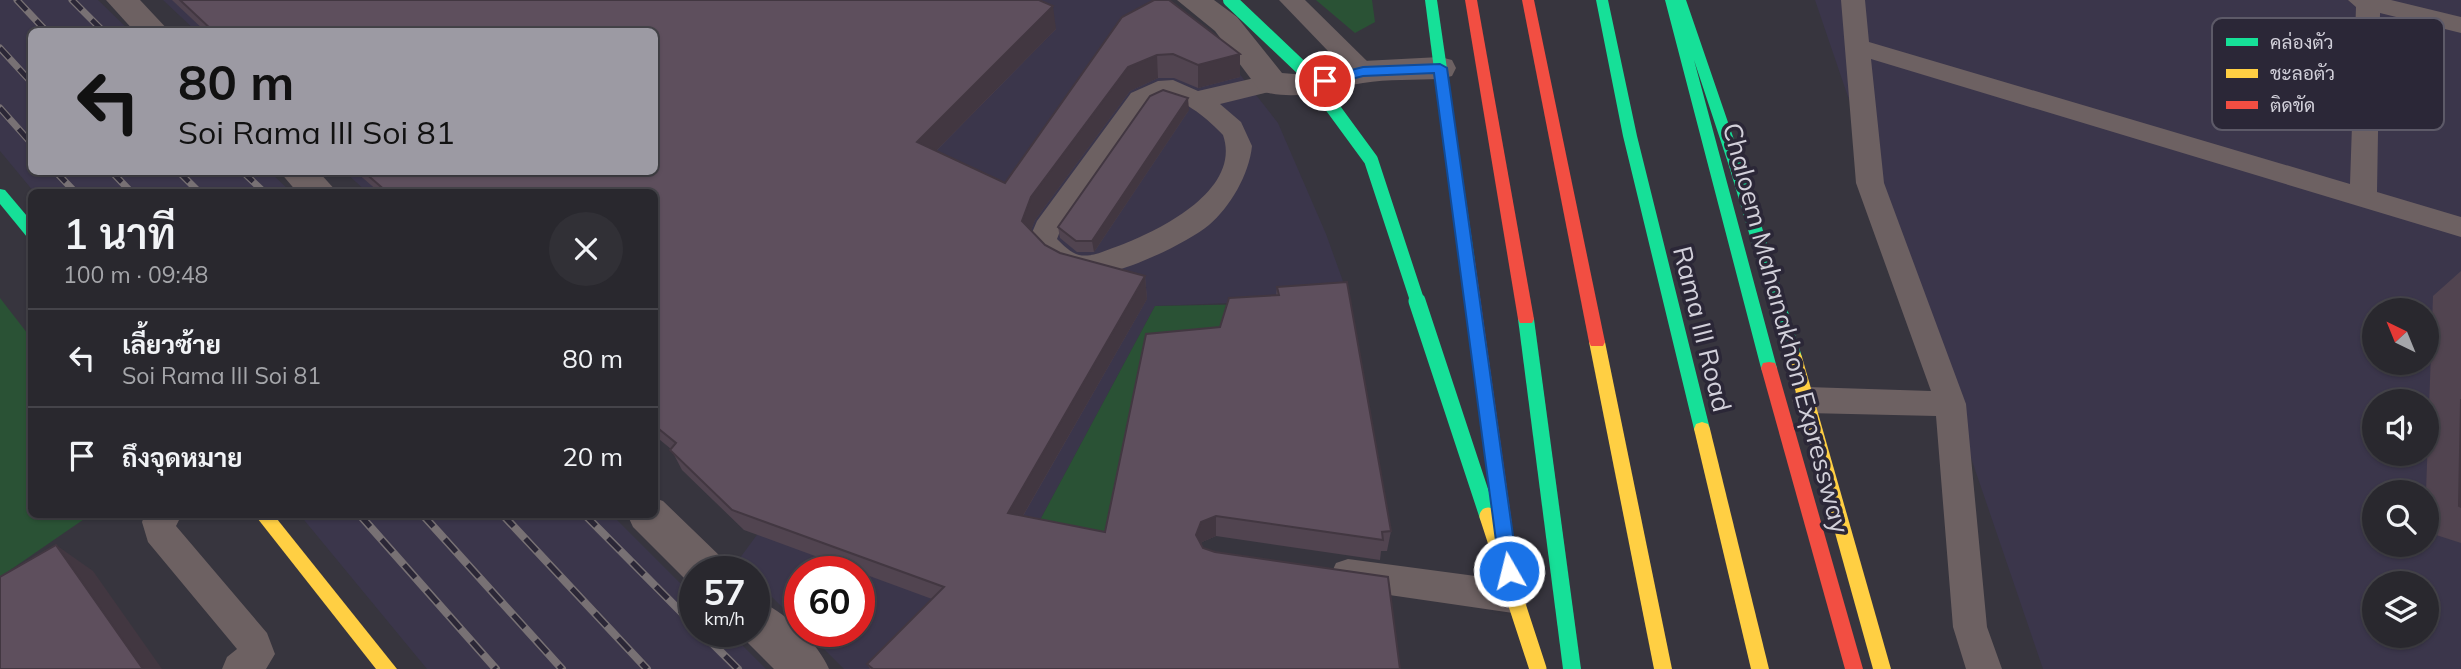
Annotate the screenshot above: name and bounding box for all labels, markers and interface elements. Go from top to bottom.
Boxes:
legend [2212,18,2444,130]
text: คล่องตัว [2270,30,2334,54]
text: 80 m [178,51,294,112]
pin [1295,51,1355,111]
icon: left [63,56,154,147]
text: ชะลอตัว [2270,61,2335,85]
icon: arrive [1306,62,1344,100]
text: ติดขัด [2270,93,2315,117]
text: Soi Rama III Soi 81 [178,112,455,152]
street label: Chaloem Mahanakhon Expressway [1716,119,1857,537]
text: 1 นาที [63,207,176,260]
button: close [549,212,623,286]
street label: Rama III Road [1666,243,1739,415]
text: 100 m · 09:48 [63,260,208,289]
north arrow [2362,298,2440,374]
map controls [2362,298,2439,648]
text: เลี้ยวซ้าย [122,328,221,361]
icon: left [63,339,101,377]
text: 80 m [562,342,623,375]
text: Soi Rama III Soi 81 [122,361,321,390]
button: sound [2362,389,2439,466]
icon: arrive [63,437,101,475]
text: 20 m [562,440,623,473]
text: ถึงจุดหมาย [122,441,243,474]
button: search [2362,480,2439,557]
position arrow [1472,534,1546,608]
speed limit sign: 60 [784,556,875,647]
text: 57 [703,570,746,614]
button: layers [2362,571,2439,648]
text: km/h [704,607,745,630]

